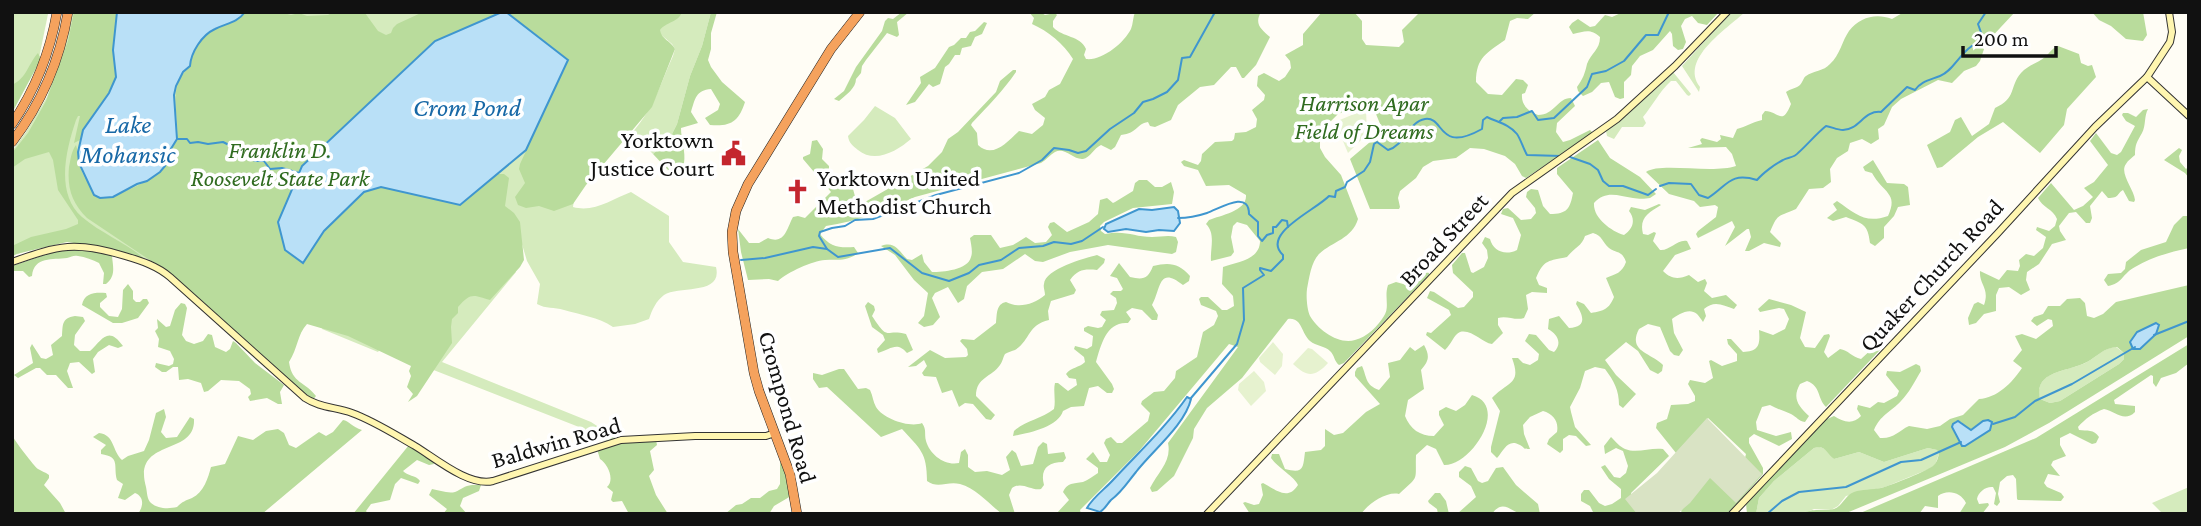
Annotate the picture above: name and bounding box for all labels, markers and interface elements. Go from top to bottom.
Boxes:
scale bar [1963,14,2056,58]
text: 200 m [1974,27,2029,51]
park label: Harrison Apar Field of Dreams [1294,89,1434,144]
water label: Crom Pond [413,93,522,122]
water label: Lake Mohansic [80,110,176,169]
place label: Yorktown Justice Court [588,126,715,181]
park label: Franklin D. Roosevelt State Park [191,136,371,191]
public building icon: Yorktown Justice Court [720,139,748,167]
place label: Yorktown United Methodist Church [817,164,992,219]
church icon: Yorktown United Methodist Church [783,177,811,205]
street label: Broad Street [1393,186,1494,291]
street label: Quaker Church Road [1853,193,2009,357]
street label: Crompond Road [753,328,823,486]
street label: Baldwin Road [488,411,624,473]

